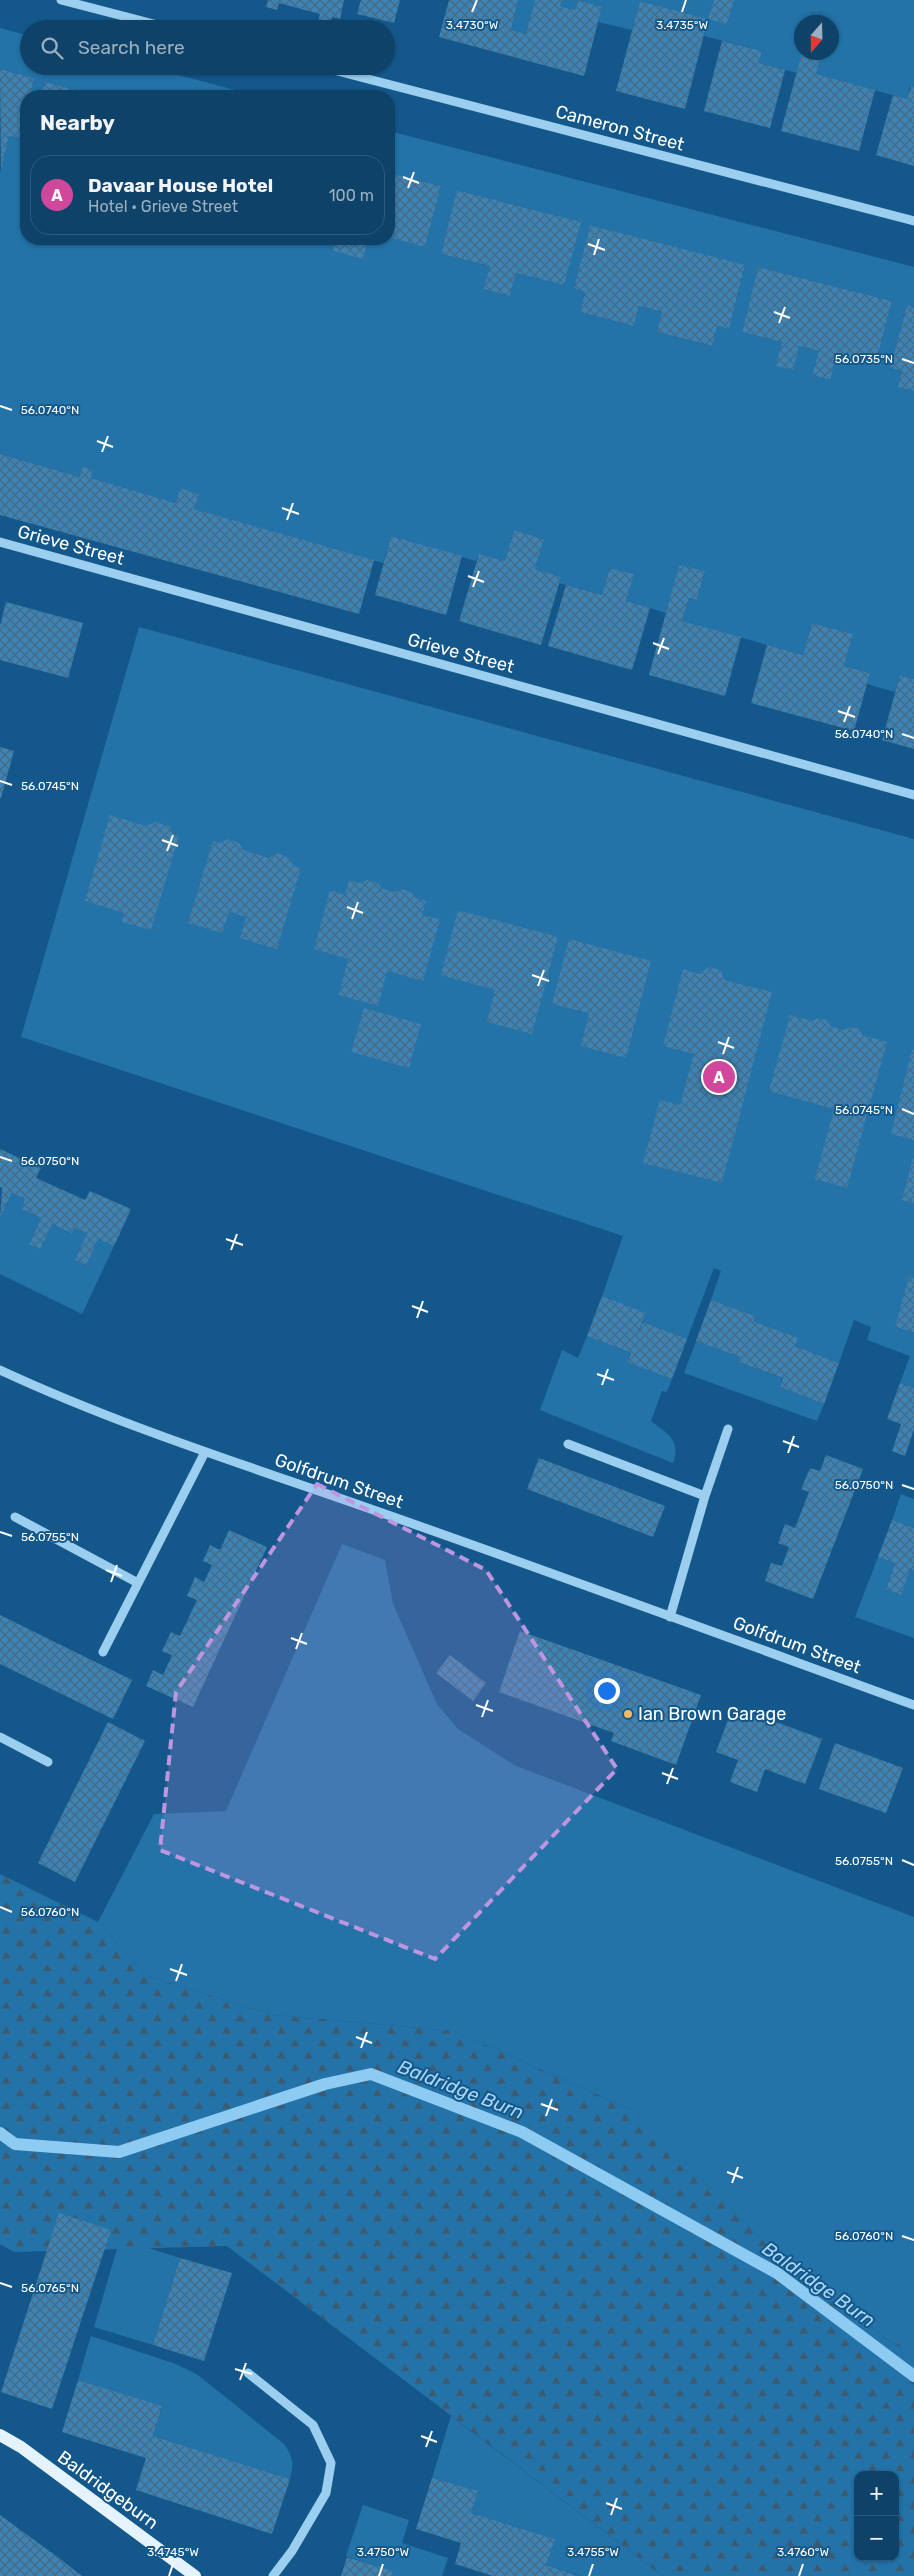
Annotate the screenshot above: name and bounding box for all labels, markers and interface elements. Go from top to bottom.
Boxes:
north arrow [794,15,839,60]
text: 3.4730°W [446,18,499,32]
text: 3.4735°W [656,18,708,32]
search box [20,20,395,75]
icon: search [38,34,66,62]
text: Search here [78,36,185,59]
street label: Cameron Street [553,100,687,156]
text: Nearby [40,110,115,135]
text: Davaar House Hotel [88,174,273,197]
text: A [51,186,63,205]
text: 100 m [329,186,374,205]
text: Hotel · Grieve Street [88,197,238,216]
text: 56.0735°N [835,352,893,366]
text: 56.0740°N [21,403,79,417]
street label: Grieve Street [15,520,127,570]
street label: Grieve Street [405,628,517,678]
text: 56.0740°N [835,727,893,741]
text: 56.0745°N [21,779,79,793]
pin: A [703,1058,735,1096]
text: 56.0745°N [835,1103,893,1117]
text: 56.0750°N [21,1154,79,1168]
street label: Golfdrum Street [272,1449,406,1513]
text: 56.0750°N [835,1478,893,1492]
text: 56.0755°N [21,1530,79,1544]
street label: Golfdrum Street [730,1612,864,1678]
your location [594,1678,620,1704]
place label: Ian Brown Garage [638,1703,786,1725]
marker: Ian Brown Garage [622,1708,634,1720]
text: 56.0755°N [835,1854,893,1868]
text: 56.0760°N [21,1905,79,1919]
water label: Baldridge Burn [395,2055,527,2124]
text: 56.0760°N [835,2229,893,2243]
water label: Baldridge Burn [758,2237,880,2332]
text: 56.0765°N [21,2281,79,2295]
street label: Baldridgeburn [53,2446,163,2534]
map controls [854,2471,899,2561]
button: + [854,2471,899,2516]
button: − [854,2516,899,2561]
text: 3.4745°W [147,2545,199,2559]
text: 3.4750°W [357,2545,410,2559]
text: 3.4755°W [567,2545,619,2559]
text: 3.4760°W [777,2545,829,2559]

